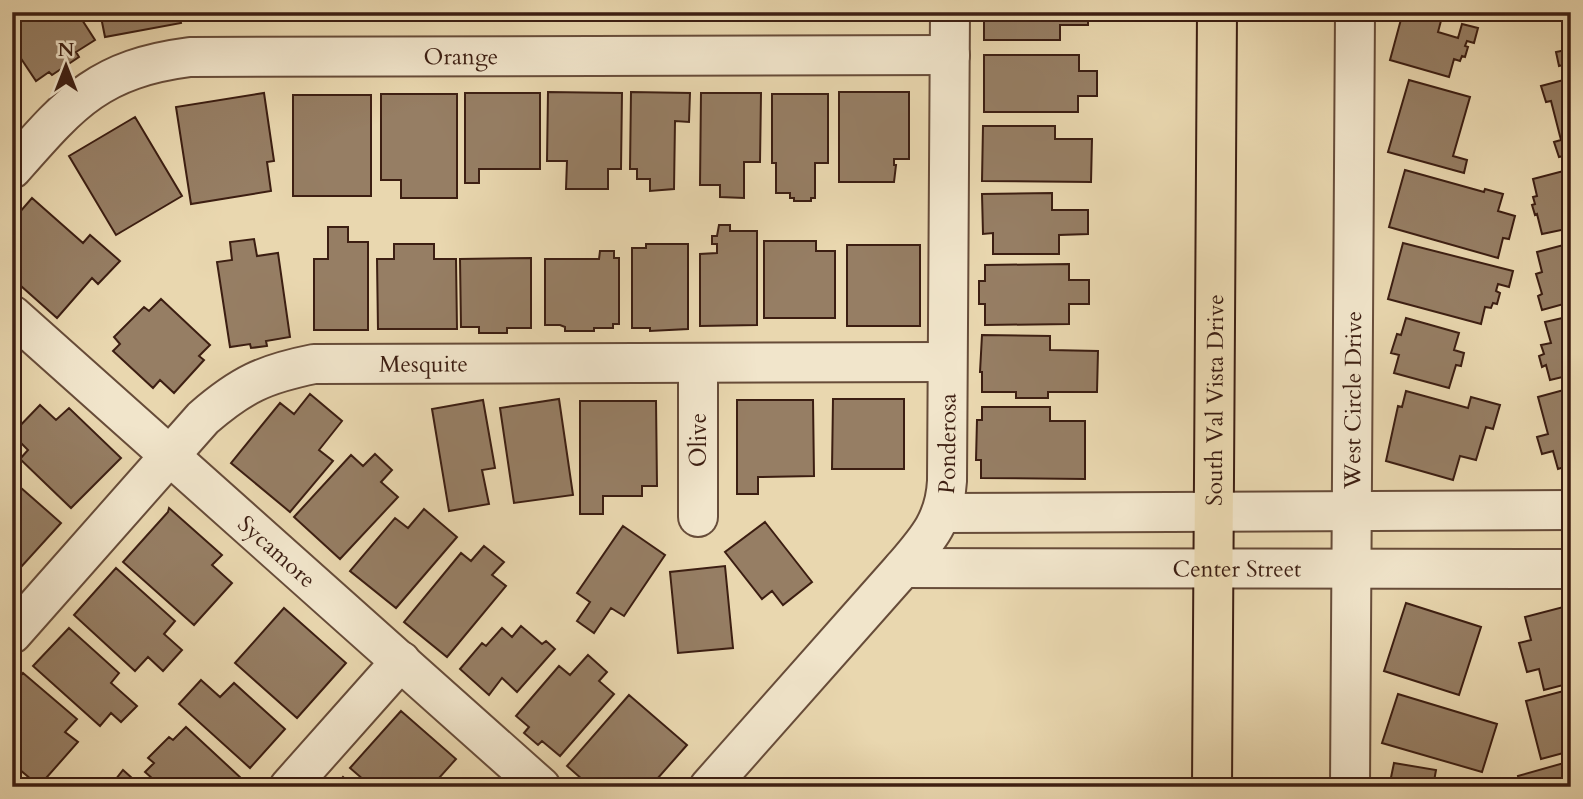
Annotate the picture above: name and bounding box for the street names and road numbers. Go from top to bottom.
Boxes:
street label: Orange [424,41,498,72]
street label: South Val Vista Drive [1198,294,1231,506]
street label: West Circle Drive [1336,311,1369,490]
street label: Mesquite [379,348,468,379]
street label: Ponderosa [930,393,963,495]
street label: Olive [683,413,714,467]
street label: Sycamore [231,508,323,594]
street label: Center Street [1173,553,1301,584]

